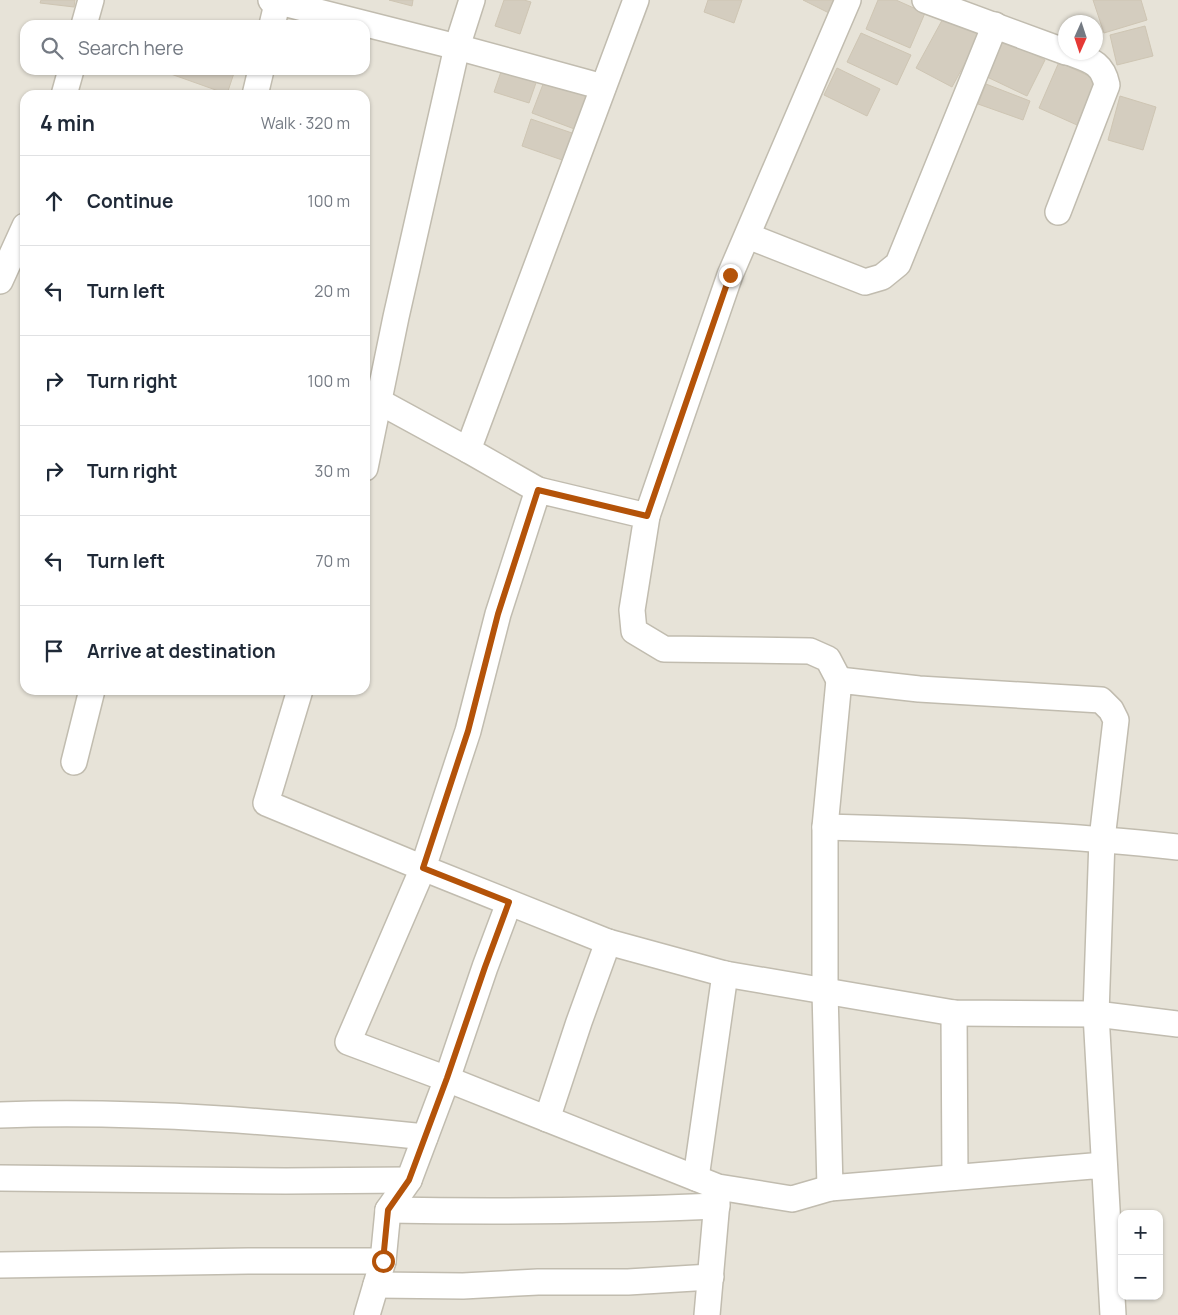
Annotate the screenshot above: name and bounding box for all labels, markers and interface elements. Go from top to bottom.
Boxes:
north arrow [1058,15,1103,60]
search box [20,20,370,75]
icon: search [38,34,66,62]
text: Search here [78,35,184,61]
text: 4 min [40,109,95,137]
text: Walk · 320 m [261,112,350,134]
icon: ahead [40,187,68,215]
text: Continue [87,188,173,214]
text: 100 m [307,190,350,212]
route end [719,264,742,287]
icon: left [40,277,68,305]
text: Turn left [87,278,165,304]
text: 20 m [314,280,350,302]
icon: right [40,367,68,395]
text: Turn right [87,368,177,394]
text: 100 m [307,370,350,392]
icon: right [40,457,68,485]
text: Turn right [87,458,177,484]
text: 30 m [315,460,350,482]
icon: left [40,547,68,575]
text: Turn left [87,548,165,574]
text: 70 m [315,550,350,572]
icon: arrive [40,637,68,665]
text: Arrive at destination [87,638,276,664]
map controls [1118,1210,1163,1300]
button: + [1118,1210,1163,1255]
route start [372,1250,395,1273]
button: − [1118,1255,1163,1300]

